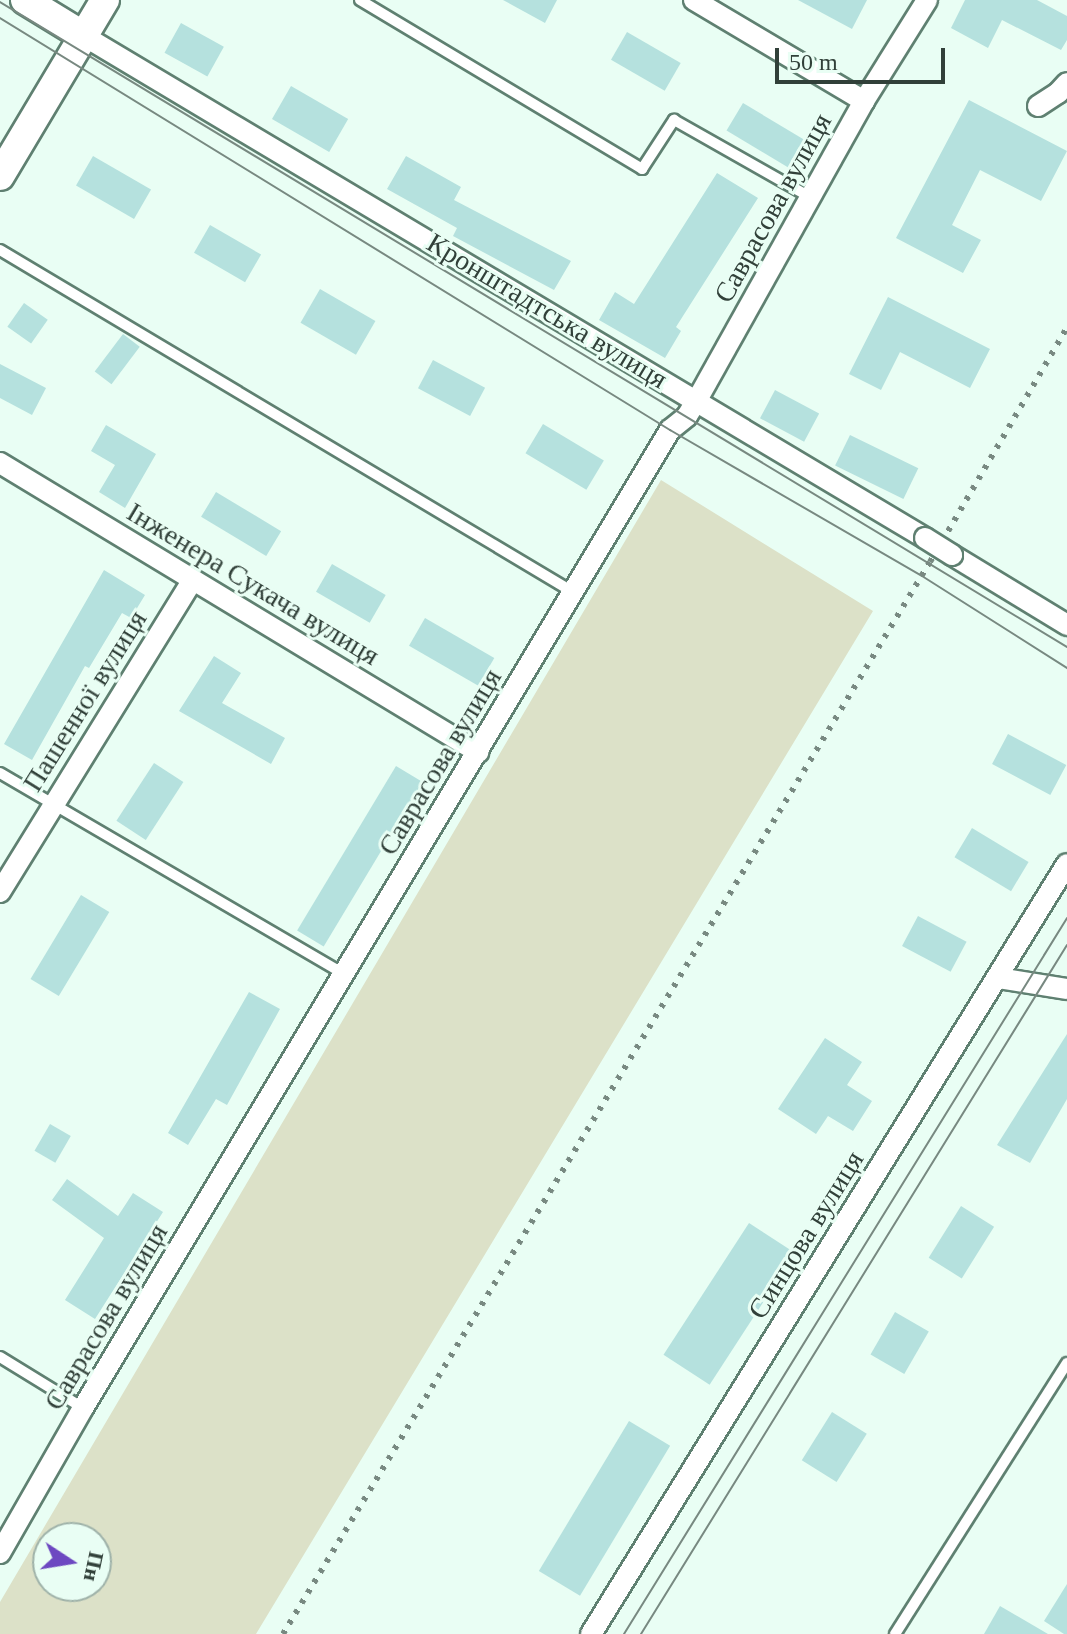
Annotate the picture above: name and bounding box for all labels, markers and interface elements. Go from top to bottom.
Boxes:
scale bar [779,32,949,82]
text: 50 m [789,49,838,75]
street label: Саврасова вулиця [707,107,839,309]
street label: Кронштадтська вулиця [421,226,673,396]
street label: Інженера Сукача вулиця [121,495,385,673]
street label: Пашенної вулиця [16,604,154,798]
street label: Саврасова вулиця [371,663,509,861]
street label: Синцова вулиця [741,1145,871,1325]
street label: Саврасова вулиця [37,1218,175,1416]
north arrow [32,1522,112,1602]
text: Пн [79,1549,109,1584]

